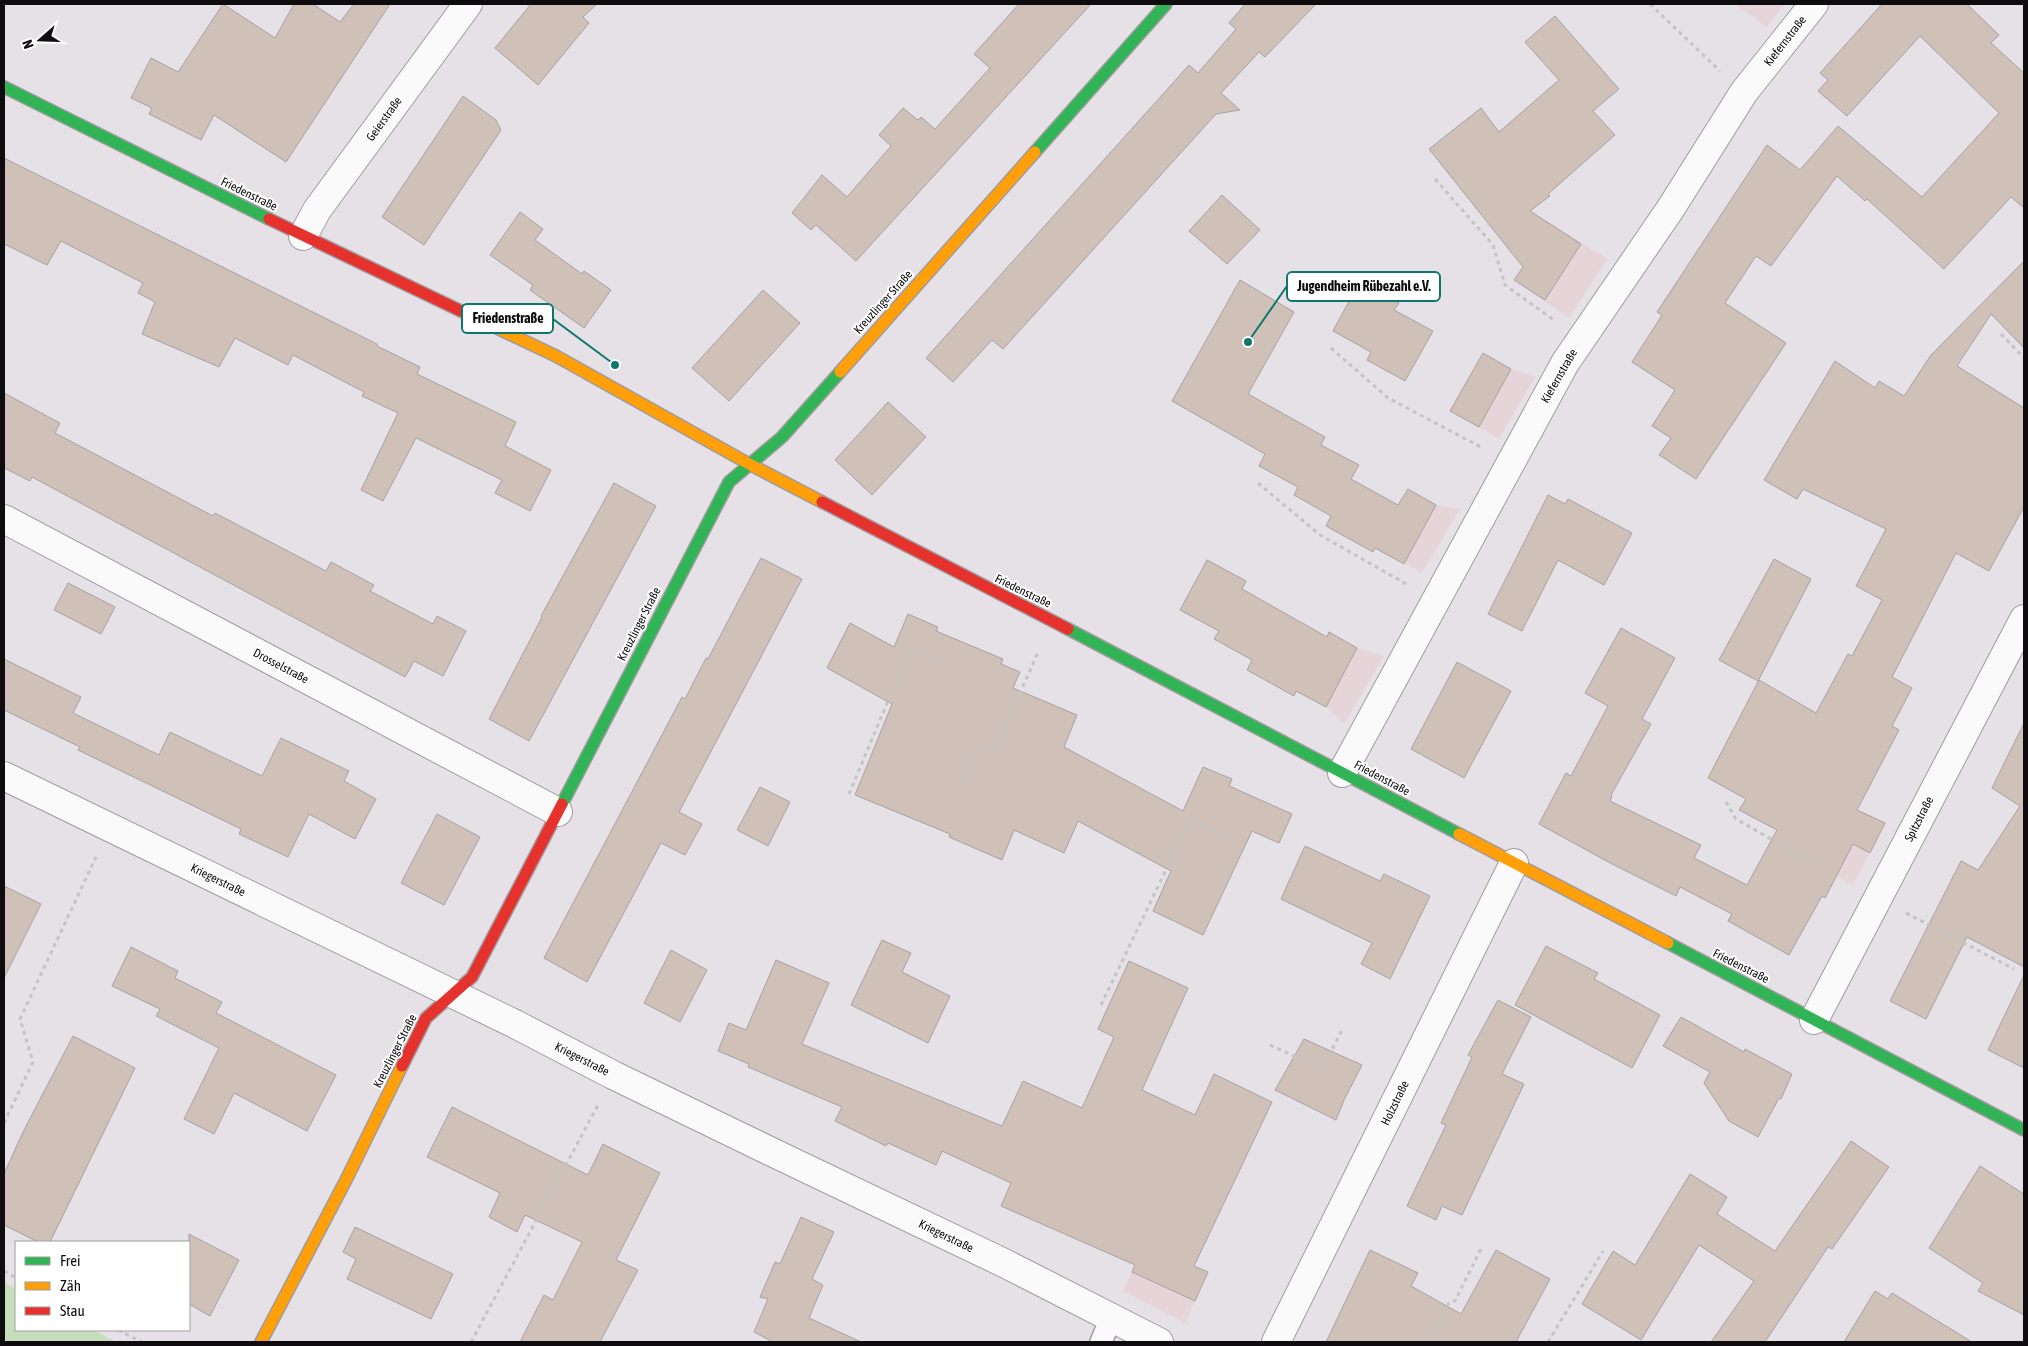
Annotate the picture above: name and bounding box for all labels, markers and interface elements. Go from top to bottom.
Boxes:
street label: Kiefernstraße [1761,13,1809,69]
north arrow [15,15,65,65]
text: N [19,38,37,51]
street label: Geierstraße [363,94,405,144]
street label: Friedenstraße [219,174,279,214]
street label: Kreuzlinger Straße [851,267,915,337]
callout: Jugendheim Rübezahl e.V. [1287,272,1440,301]
text: Jugendheim Rübezahl e.V. [1296,278,1431,294]
callout: Friedenstraße [462,304,553,333]
text: Friedenstraße [472,310,544,326]
street label: Kiefernstraße [1538,347,1580,405]
street label: Friedenstraße [993,571,1053,611]
street label: Kreuzlinger Straße [614,585,664,663]
street label: Drosselstraße [251,646,311,686]
street label: Friedenstraße [1352,758,1412,798]
street label: Spitzstraße [1902,794,1936,844]
street label: Kriegerstraße [188,861,248,899]
street label: Friedenstraße [1711,946,1771,986]
street label: Kreuzlinger Straße [370,1012,420,1090]
street label: Kriegerstraße [552,1039,612,1079]
street label: Holzstraße [1378,1078,1412,1128]
street label: Kriegerstraße [916,1217,976,1255]
legend [15,1241,190,1331]
text: Frei [60,1252,80,1269]
text: Zäh [60,1277,81,1294]
text: Stau [60,1302,85,1319]

